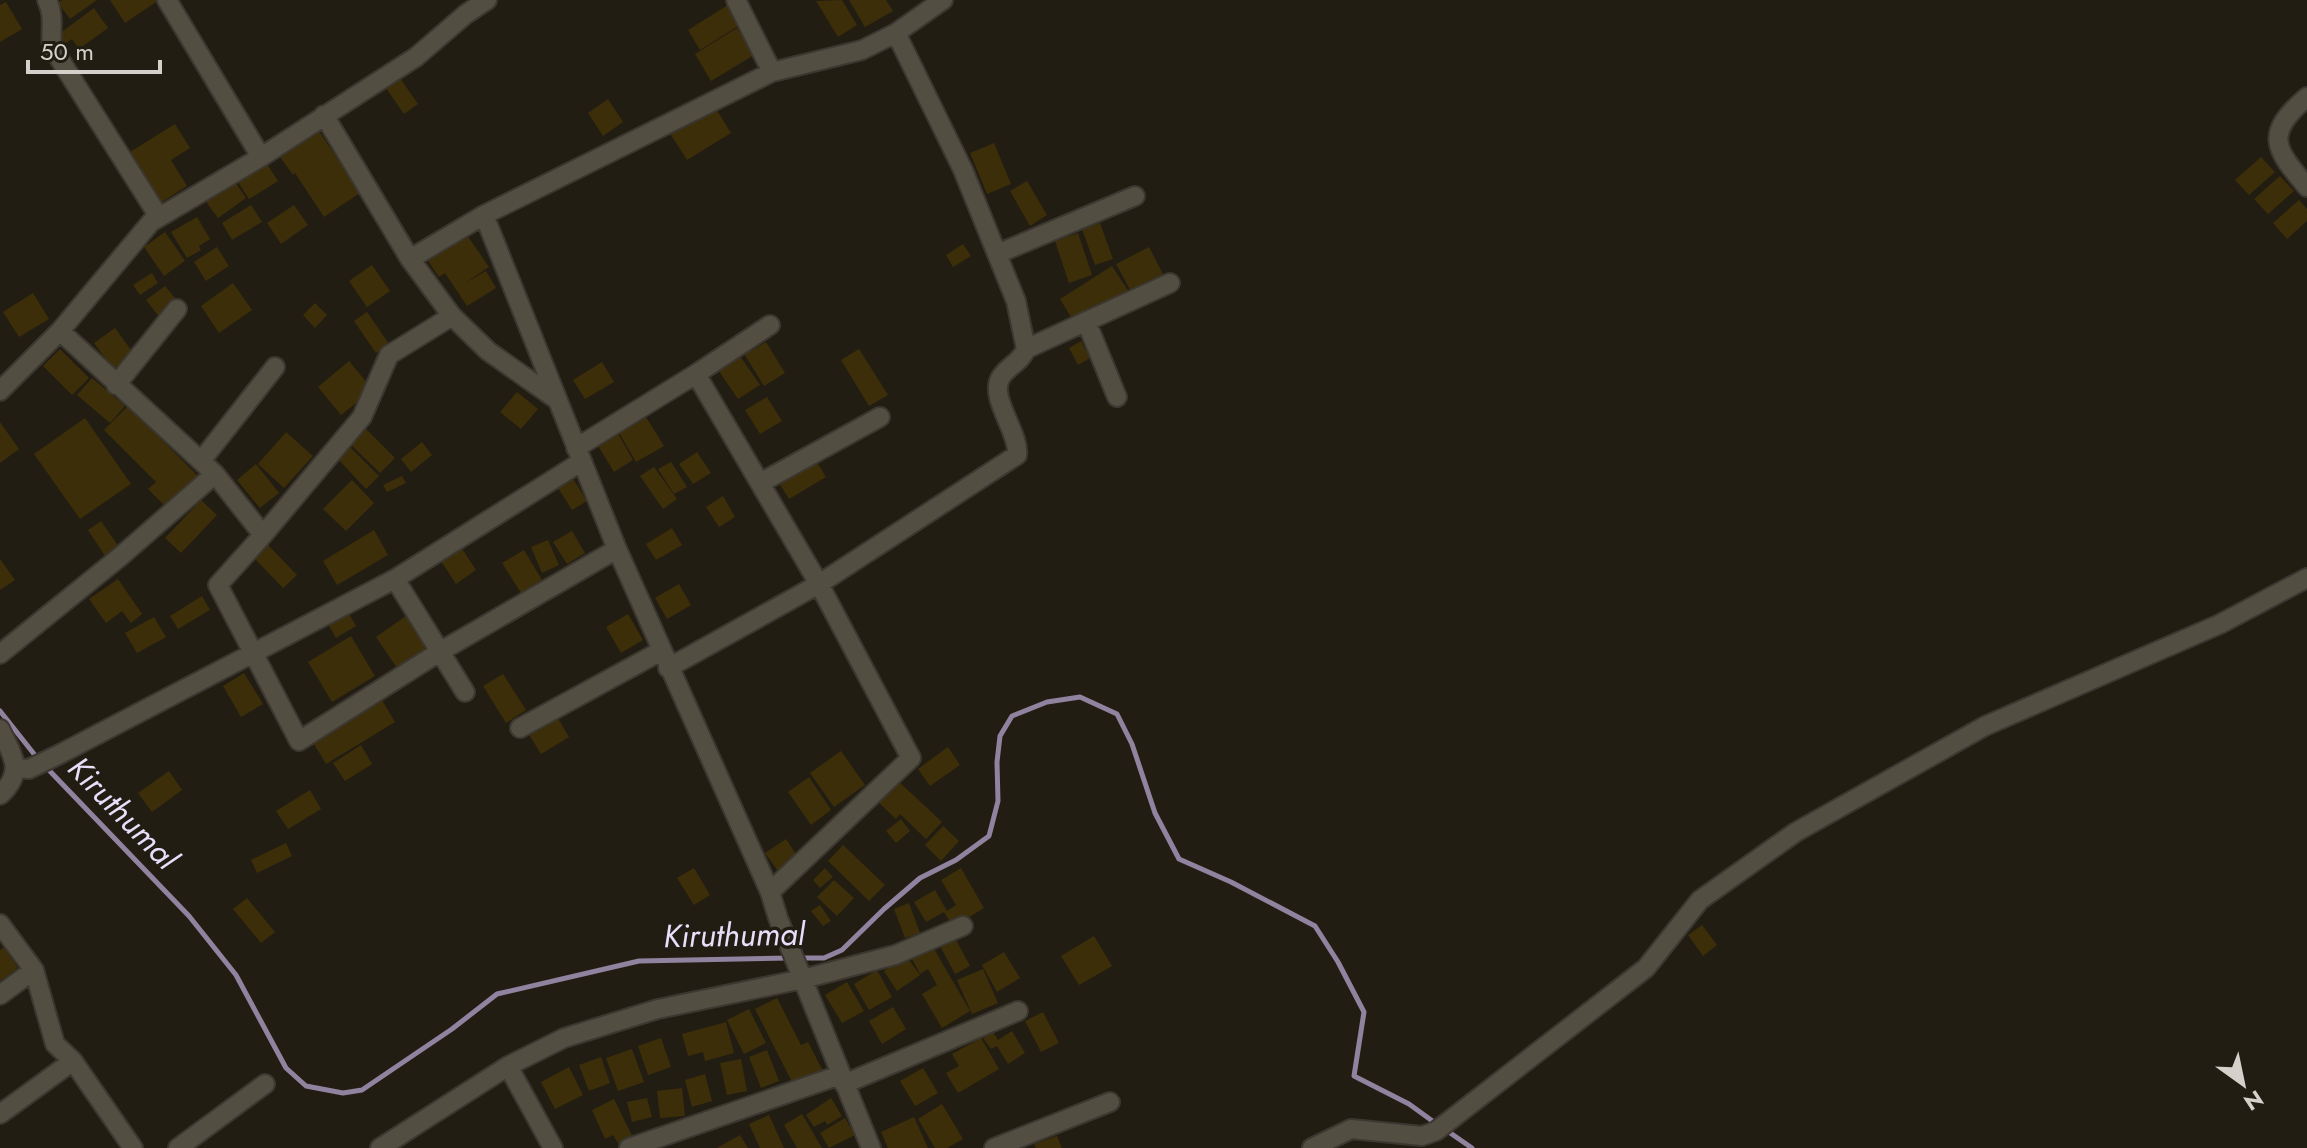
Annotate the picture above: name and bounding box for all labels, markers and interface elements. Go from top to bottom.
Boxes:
scale bar [28,24,160,74]
text: 50 m [40,34,94,69]
water label: Kiruthumal [57,746,190,881]
water label: Kiruthumal [663,911,807,959]
north arrow [2203,1044,2283,1124]
text: N [2238,1083,2270,1119]

